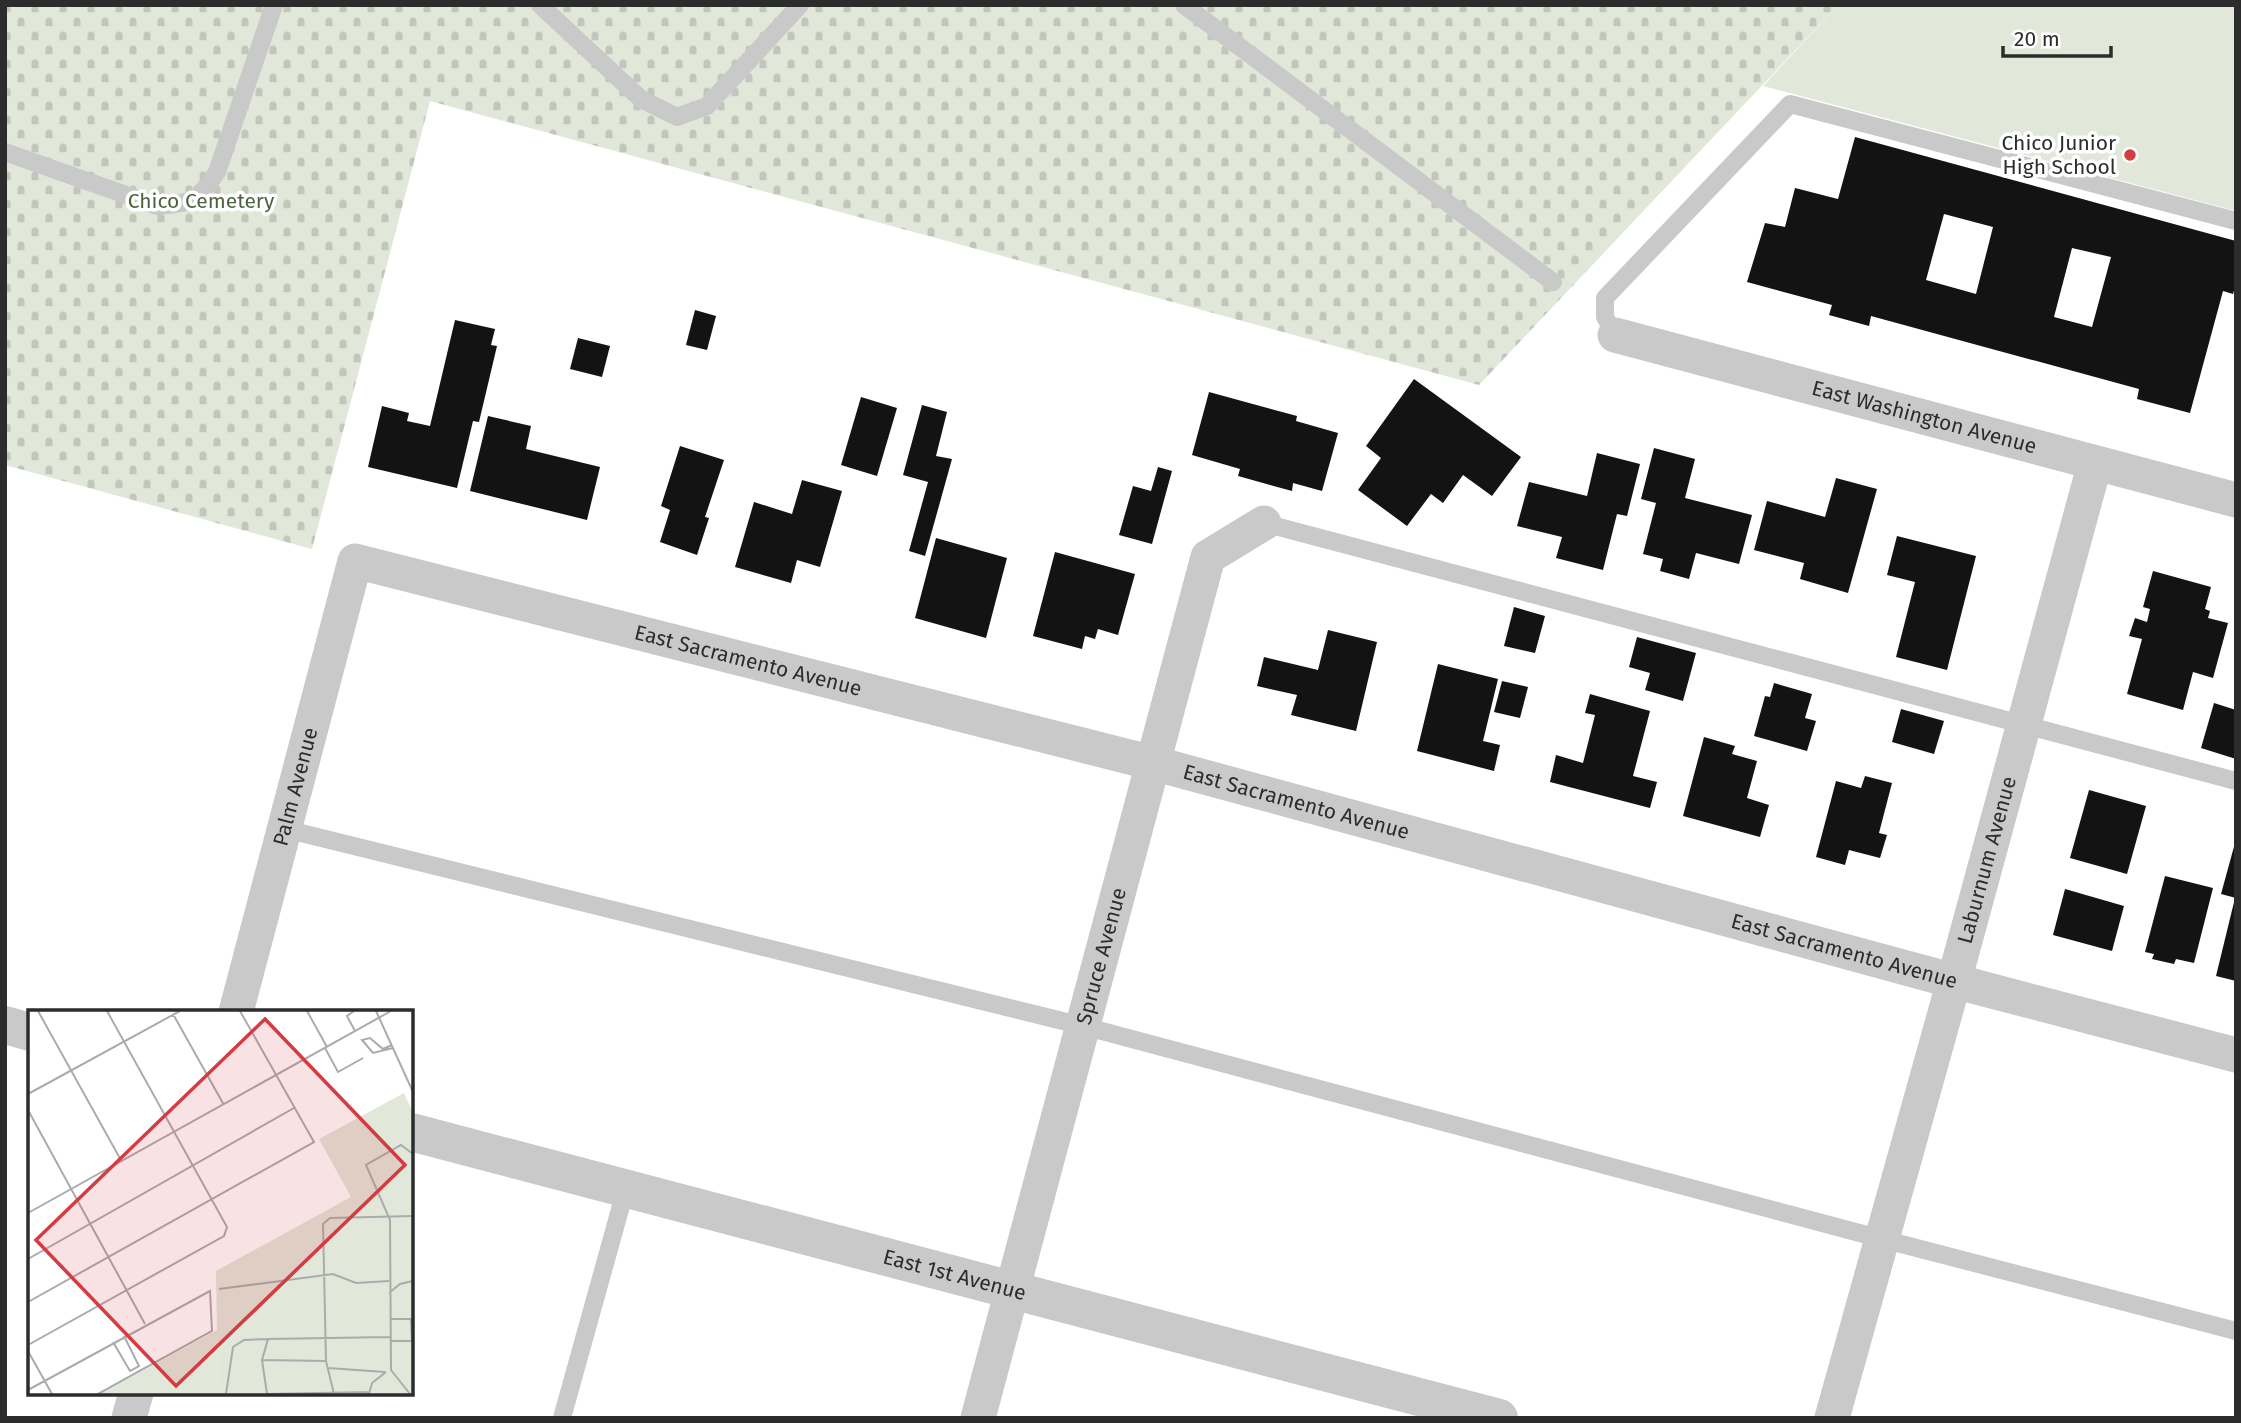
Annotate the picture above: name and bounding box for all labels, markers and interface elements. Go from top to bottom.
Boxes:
scale bar [2003,14,2112,58]
text: 20 m [2014,26,2060,52]
place label: Chico Junior High School [2002,130,2116,180]
marker: Chico Junior High School [2122,147,2138,163]
park label: Chico Cemetery [128,188,275,214]
street label: East Washington Avenue [1809,375,2040,459]
street label: East Sacramento Avenue [632,619,865,702]
street label: Palm Avenue [267,725,324,849]
street label: East Sacramento Avenue [1180,759,1412,845]
street label: Laburnum Avenue [1952,774,2022,947]
street label: Spruce Avenue [1071,885,1132,1028]
street label: East Sacramento Avenue [1728,908,1960,994]
inset map [28,1010,413,1395]
street label: East 1st Avenue [880,1244,1029,1306]

